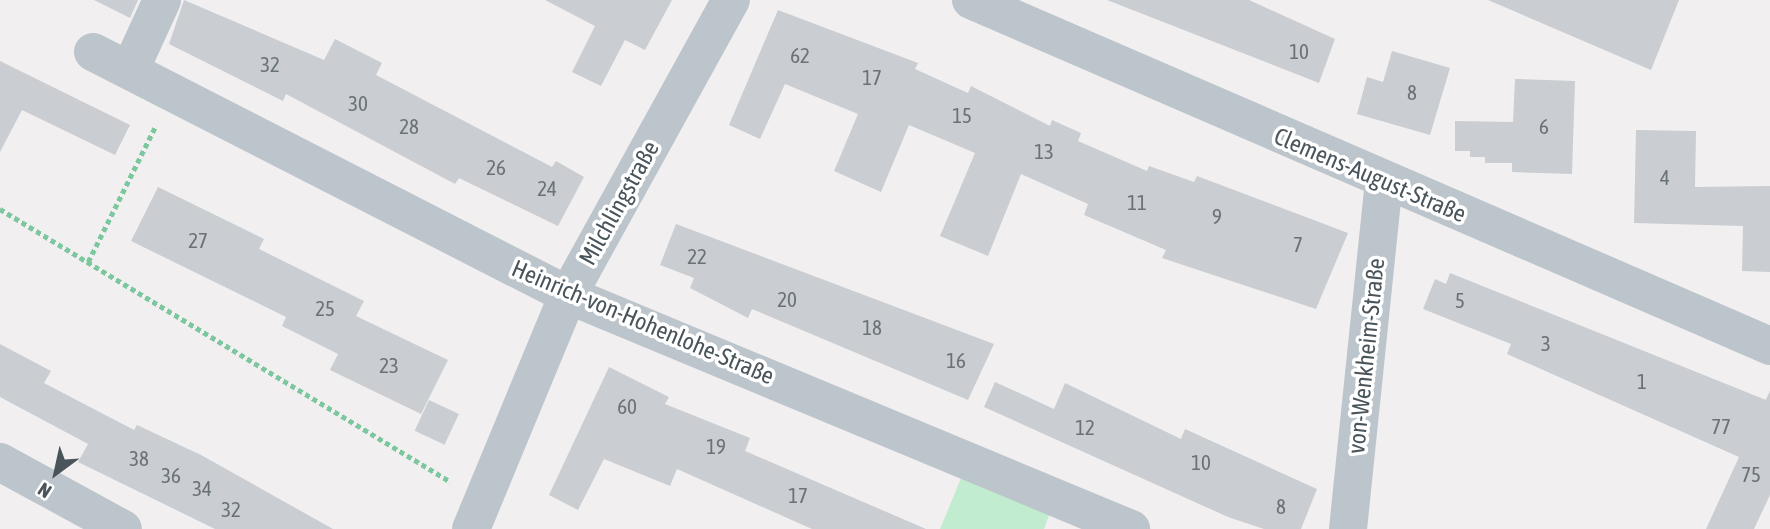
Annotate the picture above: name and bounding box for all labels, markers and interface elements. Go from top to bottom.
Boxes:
house number: 10 [1289,38,1309,64]
house number: 62 [790,42,810,68]
house number: 32 [260,51,280,77]
house number: 17 [862,64,882,90]
house number: 8 [1407,79,1417,105]
house number: 30 [348,90,368,116]
house number: 15 [952,102,972,128]
house number: 28 [399,113,419,139]
house number: 6 [1539,113,1549,139]
street label: Clemens-August-Straße [1270,122,1470,228]
street label: Milchlingstraße [573,136,665,270]
house number: 13 [1034,138,1054,164]
house number: 26 [486,154,506,180]
house number: 4 [1660,164,1670,190]
house number: 24 [537,175,557,201]
house number: 11 [1127,189,1147,215]
house number: 9 [1212,203,1222,229]
house number: 27 [188,227,208,253]
house number: 7 [1293,231,1303,257]
house number: 22 [687,243,707,269]
street label: Heinrich-von-Hohenlohe-Straße [508,254,778,390]
street label: von-Wenkheim-Straße [1341,257,1391,455]
house number: 20 [777,286,797,312]
house number: 5 [1455,287,1465,313]
house number: 25 [315,295,335,321]
house number: 18 [862,314,882,340]
house number: 3 [1541,330,1551,356]
house number: 16 [946,347,966,373]
house number: 23 [379,352,399,378]
house number: 1 [1637,368,1647,394]
house number: 60 [617,393,637,419]
house number: 77 [1711,413,1731,439]
house number: 12 [1075,414,1095,440]
house number: 19 [706,433,726,459]
north arrow [21,438,91,508]
house number: 38 [129,445,149,471]
house number: 10 [1191,449,1211,475]
house number: 75 [1741,461,1761,487]
house number: 36 [161,462,181,488]
house number: 34 [192,475,212,501]
text: N [34,478,55,503]
house number: 17 [788,482,808,508]
house number: 8 [1276,493,1286,519]
house number: 32 [221,496,241,522]

